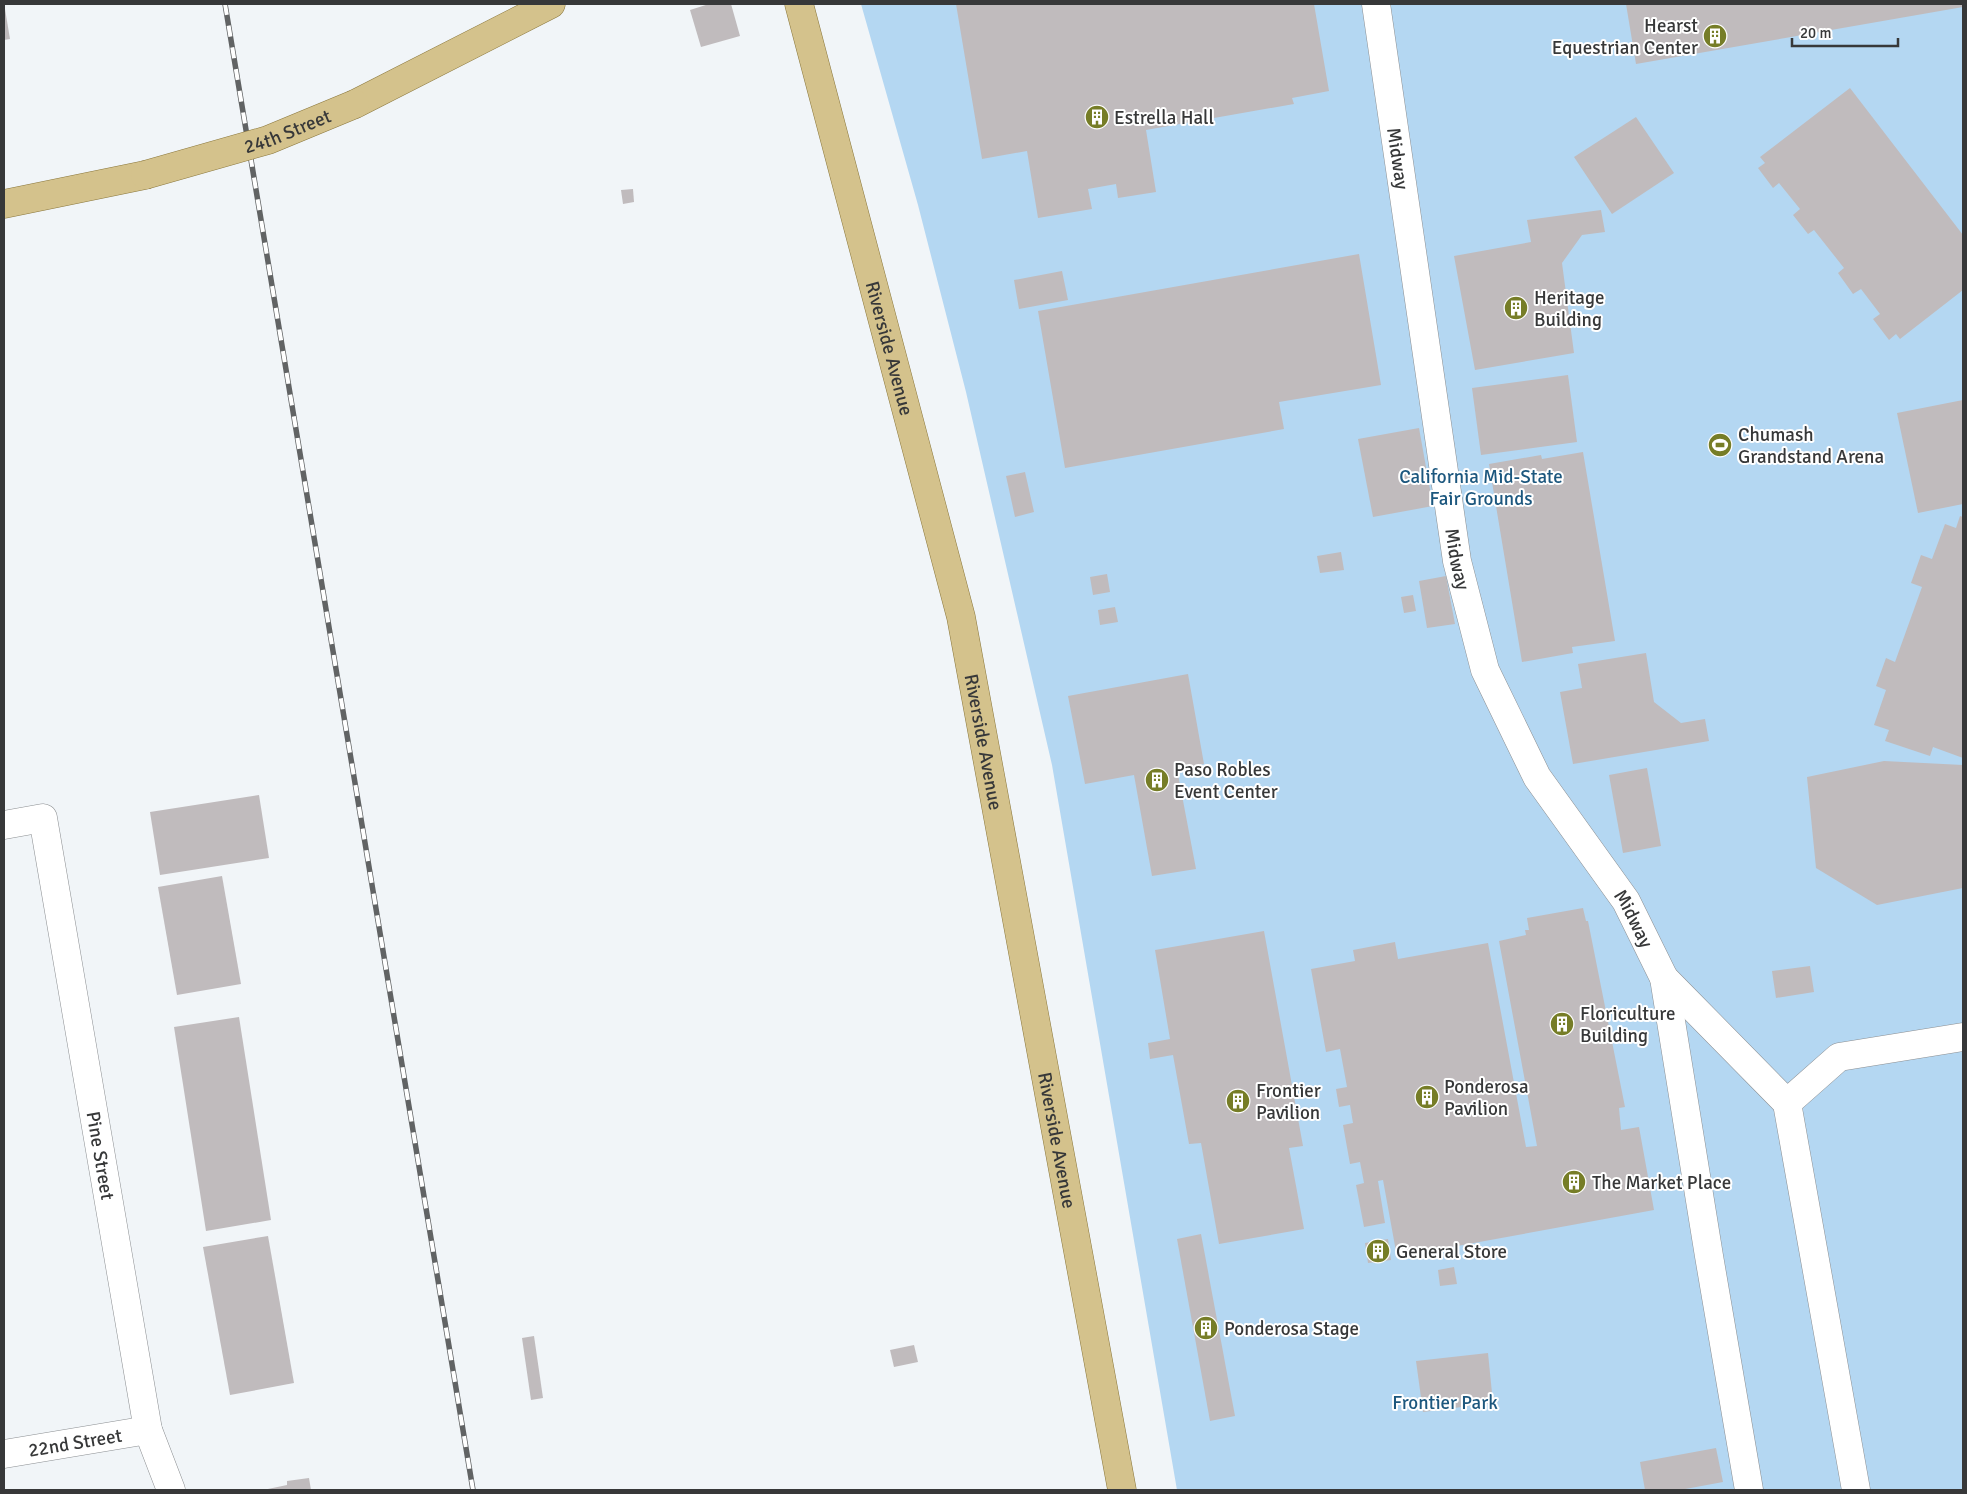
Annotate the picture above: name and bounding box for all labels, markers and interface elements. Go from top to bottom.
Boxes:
place label: Hearst Equestrian Center [1552,14,1698,60]
scale bar [1792,15,1898,47]
building icon: Hearst Equestrian Center [1702,23,1728,49]
text: 20 m [1800,24,1831,42]
street label: 24th Street [241,104,335,159]
building icon: Estrella Hall [1084,104,1110,130]
place label: Estrella Hall [1114,106,1214,130]
street label: Midway [1381,126,1414,191]
street label: Riverside Avenue [860,279,918,418]
place label: Heritage Building [1534,286,1604,332]
building icon: Heritage Building [1503,295,1529,321]
place label: Chumash Grandstand Arena [1738,423,1884,469]
sports icon: Chumash Grandstand Arena [1707,432,1733,458]
park label: California Mid-State Fair Grounds [1399,465,1563,511]
street label: Midway [1439,527,1475,593]
street label: Riverside Avenue [959,672,1007,812]
place label: Paso Robles Event Center [1174,758,1278,804]
building icon: Paso Robles Event Center [1144,767,1170,793]
street label: Midway [1608,885,1658,952]
place label: Floriculture Building [1580,1002,1675,1048]
building icon: Floriculture Building [1549,1011,1575,1037]
street label: Riverside Avenue [1032,1070,1081,1210]
place label: Ponderosa Pavilion [1444,1075,1529,1121]
place label: Frontier Pavilion [1256,1079,1321,1125]
building icon: Ponderosa Pavilion [1414,1084,1440,1110]
building icon: Frontier Pavilion [1225,1088,1251,1114]
street label: Pine Street [81,1109,119,1202]
building icon: The Market Place [1561,1169,1587,1195]
place label: The Market Place [1592,1171,1731,1195]
building icon: General Store [1365,1238,1391,1264]
place label: General Store [1396,1240,1507,1264]
building icon: Ponderosa Stage [1193,1315,1219,1341]
place label: Ponderosa Stage [1224,1317,1359,1341]
park label: Frontier Park [1392,1391,1498,1415]
street label: 22nd Street [26,1423,124,1463]

